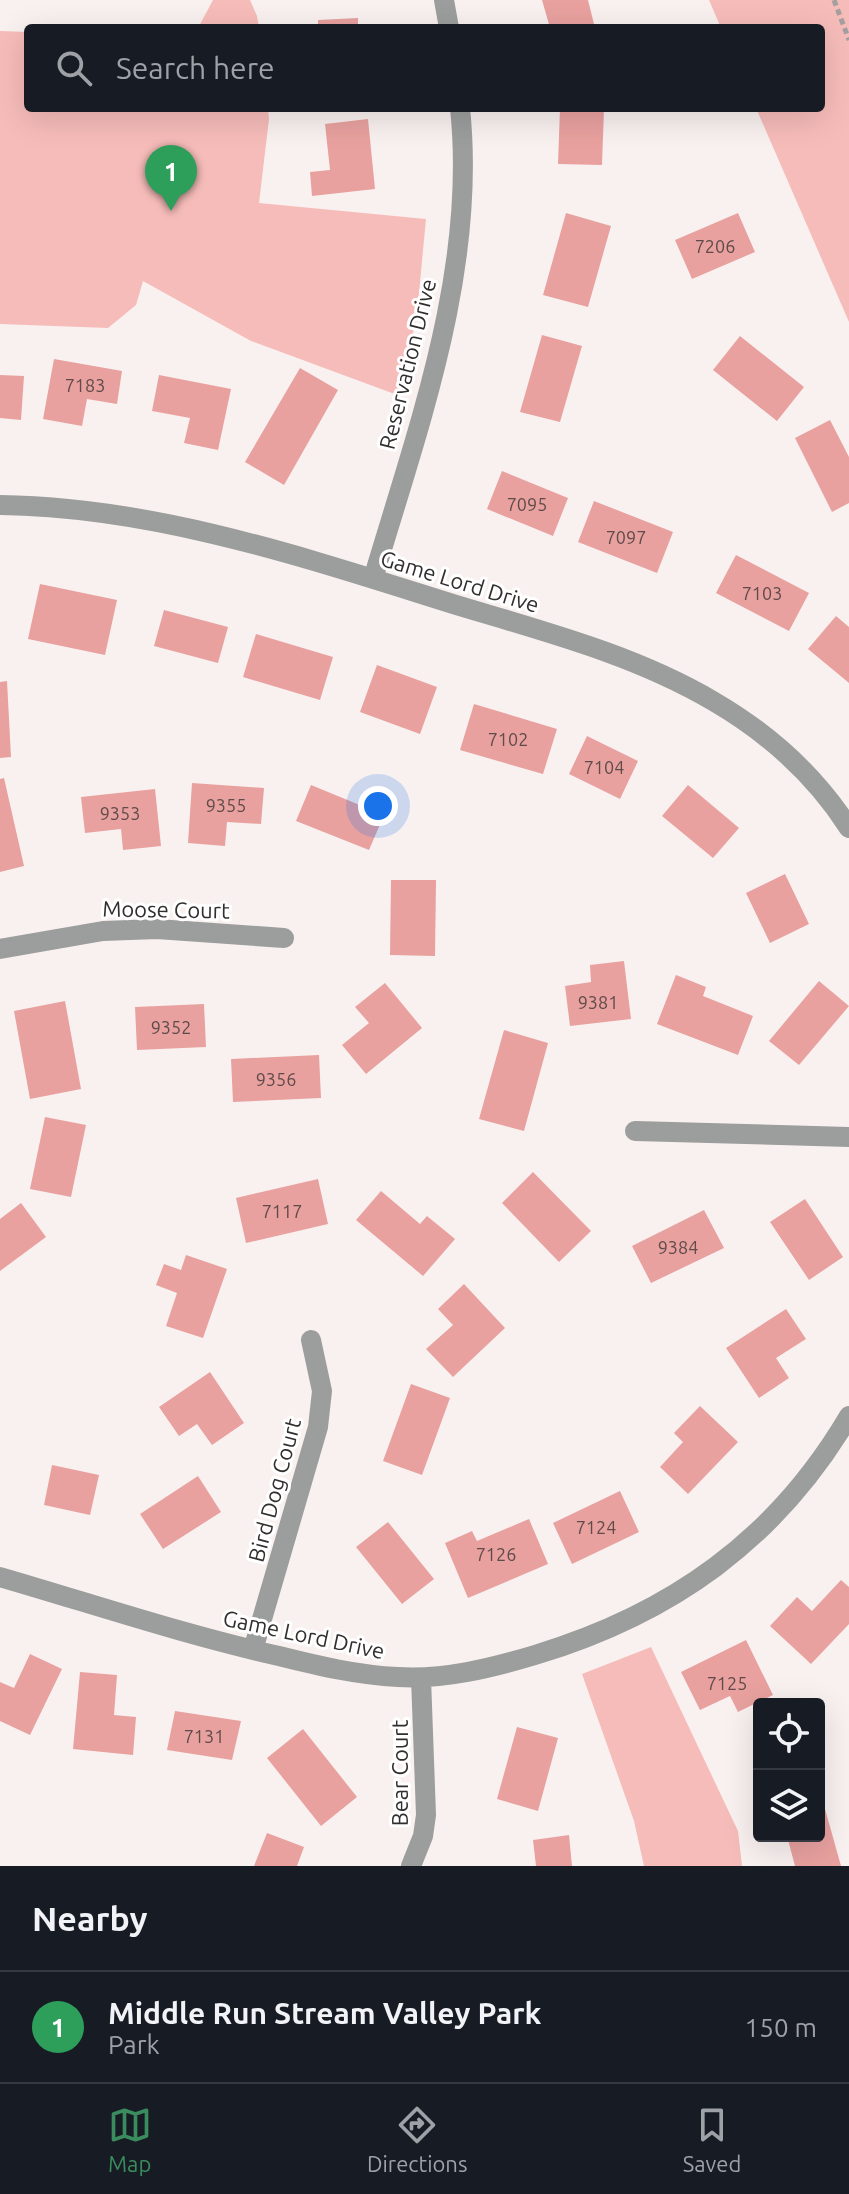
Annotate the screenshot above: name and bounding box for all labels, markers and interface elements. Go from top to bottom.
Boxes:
search box [24,24,825,112]
icon: search [52,46,96,90]
text: Search here [116,51,275,85]
pin: 1 [145,145,197,211]
house number: 7206 [695,236,735,256]
street label: Reservation Drive [374,276,440,452]
house number: 7183 [65,375,105,395]
house number: 7095 [507,494,547,514]
house number: 7097 [606,527,646,547]
street label: Game Lord Drive [378,545,542,617]
house number: 7103 [742,583,782,603]
house number: 7102 [488,729,528,749]
house number: 7104 [584,757,624,777]
your location [358,786,398,826]
house number: 9355 [206,795,246,815]
house number: 9353 [100,803,140,823]
street label: Moose Court [102,895,230,923]
house number: 9381 [578,992,618,1012]
house number: 9352 [151,1017,191,1037]
house number: 9356 [256,1069,296,1089]
house number: 7117 [262,1201,302,1221]
house number: 9384 [658,1237,698,1257]
street label: Bird Dog Court [243,1415,305,1564]
house number: 7124 [576,1517,616,1537]
house number: 7126 [476,1544,516,1564]
street label: Game Lord Drive [221,1605,387,1663]
house number: 7125 [707,1673,747,1693]
map controls [753,1698,825,1842]
button: locate [753,1698,825,1770]
street label: Bear Court [387,1719,412,1826]
house number: 7131 [184,1726,224,1746]
button: layers [753,1770,825,1842]
text: Nearby [32,1899,147,1937]
text: Middle Run Stream Valley Park [108,1996,541,2030]
text: 1 [51,2013,65,2042]
text: 150 m [745,2013,817,2042]
text: Park [108,2030,160,2059]
tab: Map [108,2103,152,2176]
tab: Directions [367,2103,467,2176]
tab: Saved [683,2103,741,2176]

